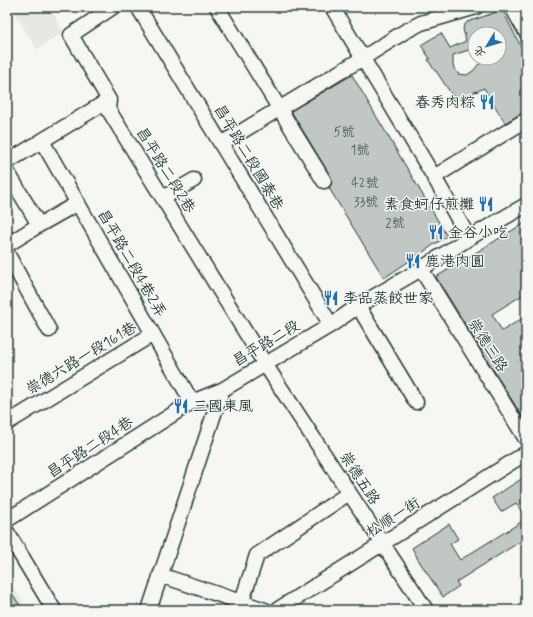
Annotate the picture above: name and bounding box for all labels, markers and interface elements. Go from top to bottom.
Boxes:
north arrow [467,26,507,66]
text: 北 [471,43,489,60]
place label: 春秀肉粽 [415,93,475,113]
restaurant icon: 春秀肉粽 [478,93,496,111]
street label: 昌平路二段國泰巷 [209,101,288,214]
street label: 昌平路二段2巷 [131,124,199,217]
house number: 5號 [334,124,354,141]
house number: 1號 [351,142,369,159]
house number: 42號 [351,175,379,192]
house number: 33號 [354,194,378,211]
place label: 素食蚵仔煎攤 [384,195,475,215]
restaurant icon: 素食蚵仔煎攤 [477,195,495,213]
street label: 昌平路二段4巷2弄 [92,206,170,321]
house number: 2號 [385,215,405,232]
restaurant icon: 金谷小吃 [427,223,445,241]
place label: 金谷小吃 [448,223,508,243]
restaurant icon: 鹿港肉圓 [404,252,422,270]
place label: 鹿港肉圓 [425,252,485,272]
restaurant icon: 李品蒸餃世家 [322,289,340,307]
place label: 李品蒸餃世家 [343,289,433,309]
street label: 崇德三路 [463,315,512,376]
street label: 昌平路二段 [229,316,304,372]
street label: 崇德六路一段161巷 [22,318,141,400]
restaurant icon: 三國東風 [172,397,190,415]
place label: 三國東風 [193,397,253,417]
street label: 昌平路二段4巷 [44,413,137,483]
street label: 崇德五路 [334,448,384,509]
street label: 松順一街 [363,493,424,542]

